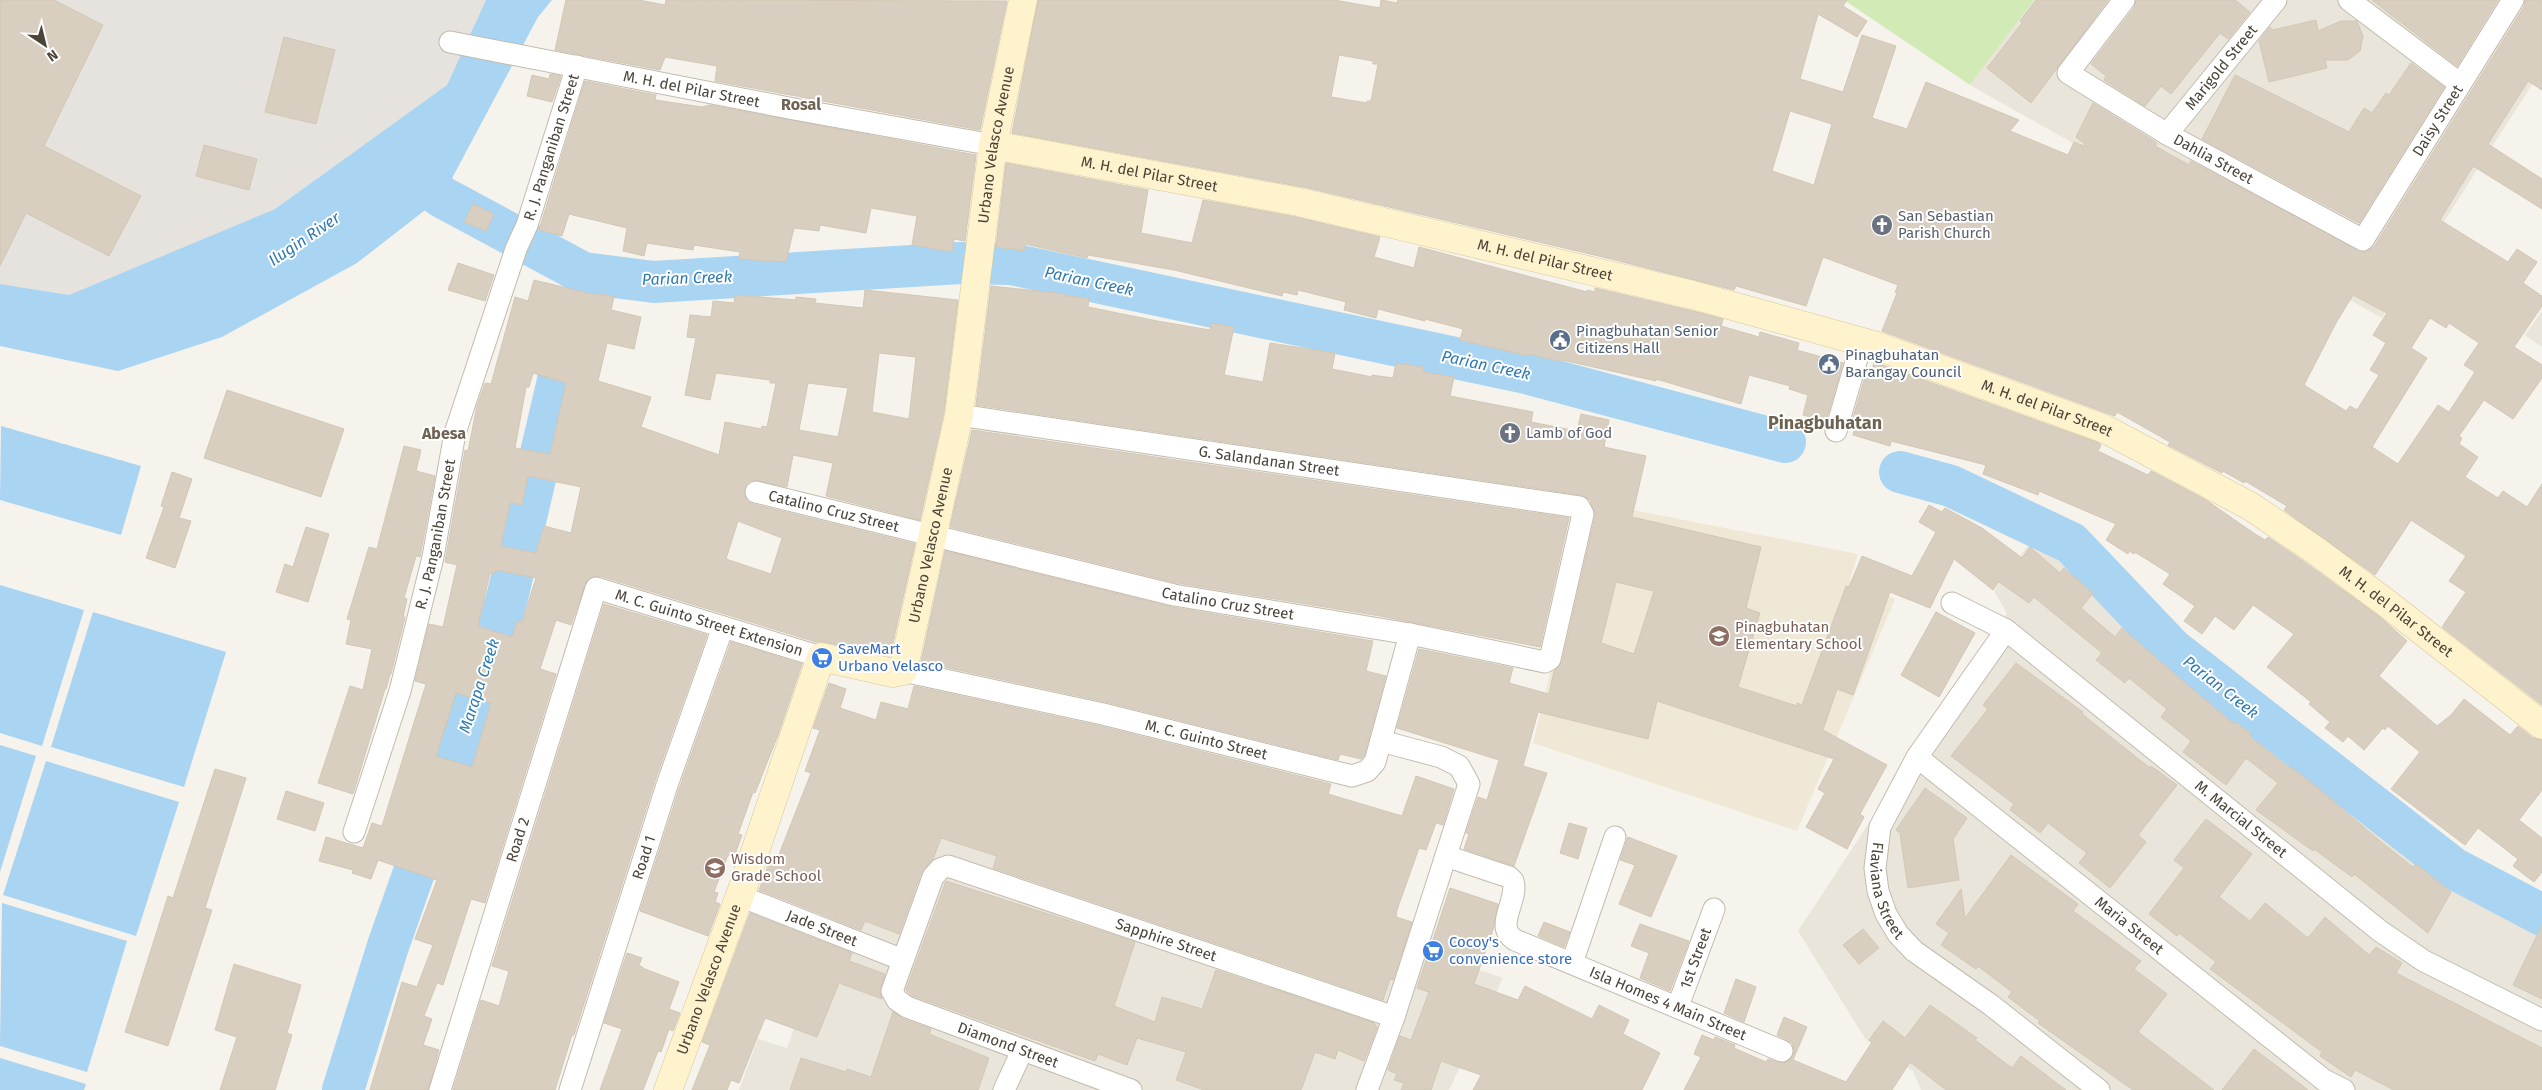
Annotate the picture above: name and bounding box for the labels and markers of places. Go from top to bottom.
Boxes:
place label: San Sebastian Parish Church [1898,207,1994,242]
church icon: San Sebastian Parish Church [1870,213,1894,237]
place label: Pinagbuhatan Senior Citizens Hall [1576,322,1719,357]
public building icon: Pinagbuhatan Senior Citizens Hall [1548,328,1572,352]
place label: Pinagbuhatan Barangay Council [1845,346,1962,381]
public building icon: Pinagbuhatan Barangay Council [1817,352,1841,376]
church icon: Lamb of God [1498,421,1522,445]
place label: Lamb of God [1526,424,1612,442]
place label: Pinagbuhatan Elementary School [1735,618,1863,653]
school or university icon: Pinagbuhatan Elementary School [1707,624,1731,648]
place label: SaveMart Urbano Velasco [838,640,943,675]
supermarket icon: SaveMart Urbano Velasco [810,646,834,670]
place label: Wisdom Grade School [731,850,822,885]
school or university icon: Wisdom Grade School [703,856,727,880]
place label: Cocoy's convenience store [1449,933,1572,968]
supermarket icon: Cocoy's convenience store [1421,939,1445,963]

